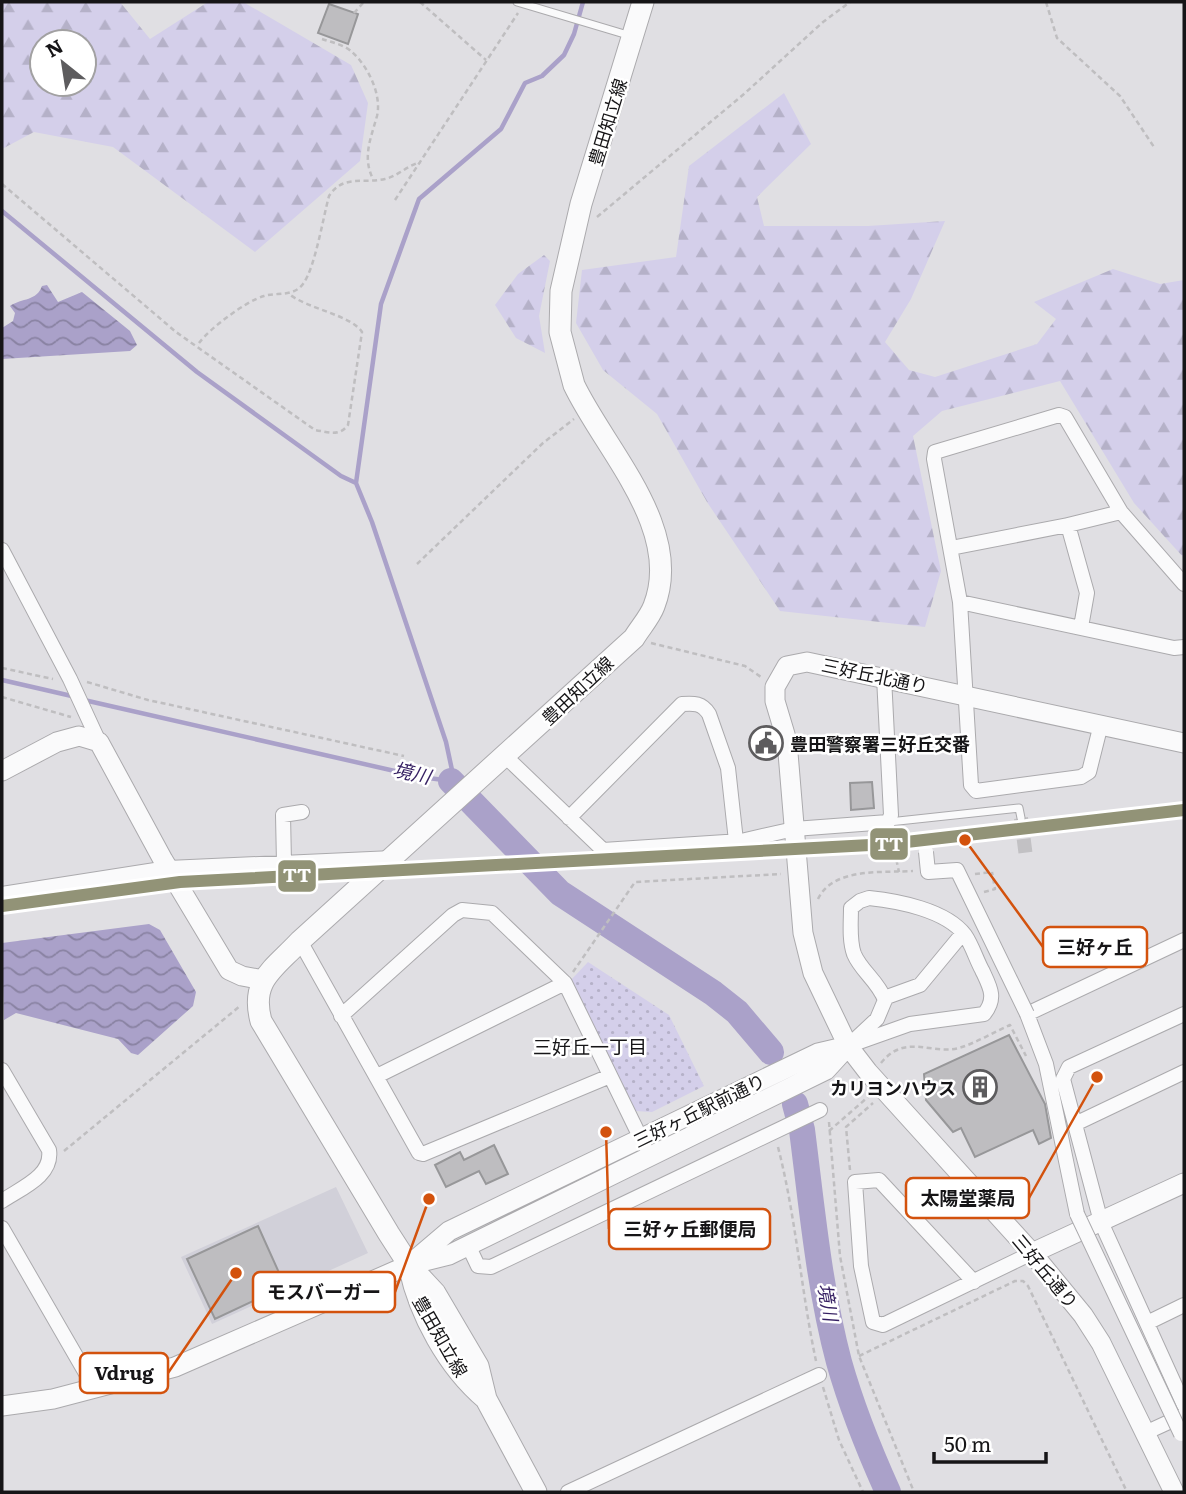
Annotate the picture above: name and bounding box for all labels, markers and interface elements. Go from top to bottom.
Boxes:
north arrow [28,28,98,98]
text: N [40,31,68,64]
street label: 豊田知立線 [581,75,633,169]
street label: 豊田知立線 [535,649,619,731]
street label: 三好丘北通り [819,651,931,699]
public building icon: 豊田警察署三好丘交番 [747,724,785,762]
place label: 豊田警察署三好丘交番 [790,730,970,757]
water label: 境川 [390,754,436,790]
line badge: TT [869,827,909,861]
text: TT [875,829,903,857]
line badge: TT [277,859,317,893]
text: TT [283,860,311,888]
callout: 三好ヶ丘 [1043,927,1147,967]
text: 三好ヶ丘 [1057,932,1133,960]
district label: 三好丘一丁目 [533,1032,647,1060]
street label: 三好ヶ丘駅前通り [628,1066,770,1154]
building icon: カリヨンハウス [961,1068,999,1106]
place label: カリヨンハウス [830,1074,956,1101]
callout: 太陽堂薬局 [906,1178,1029,1218]
text: 太陽堂薬局 [920,1183,1016,1211]
callout: 三好ヶ丘郵便局 [609,1209,770,1249]
text: 三好ヶ丘郵便局 [623,1214,757,1242]
street label: 三好丘通り [1007,1228,1085,1314]
callout: モスバーガー [253,1272,395,1312]
text: モスバーガー [267,1277,381,1305]
water label: 境川 [812,1281,846,1325]
street label: 豊田知立線 [407,1290,475,1382]
callout: Vdrug [80,1353,168,1393]
text: Vdrug [94,1358,154,1386]
scale bar [934,1420,1046,1464]
text: 50 m [944,1427,991,1458]

